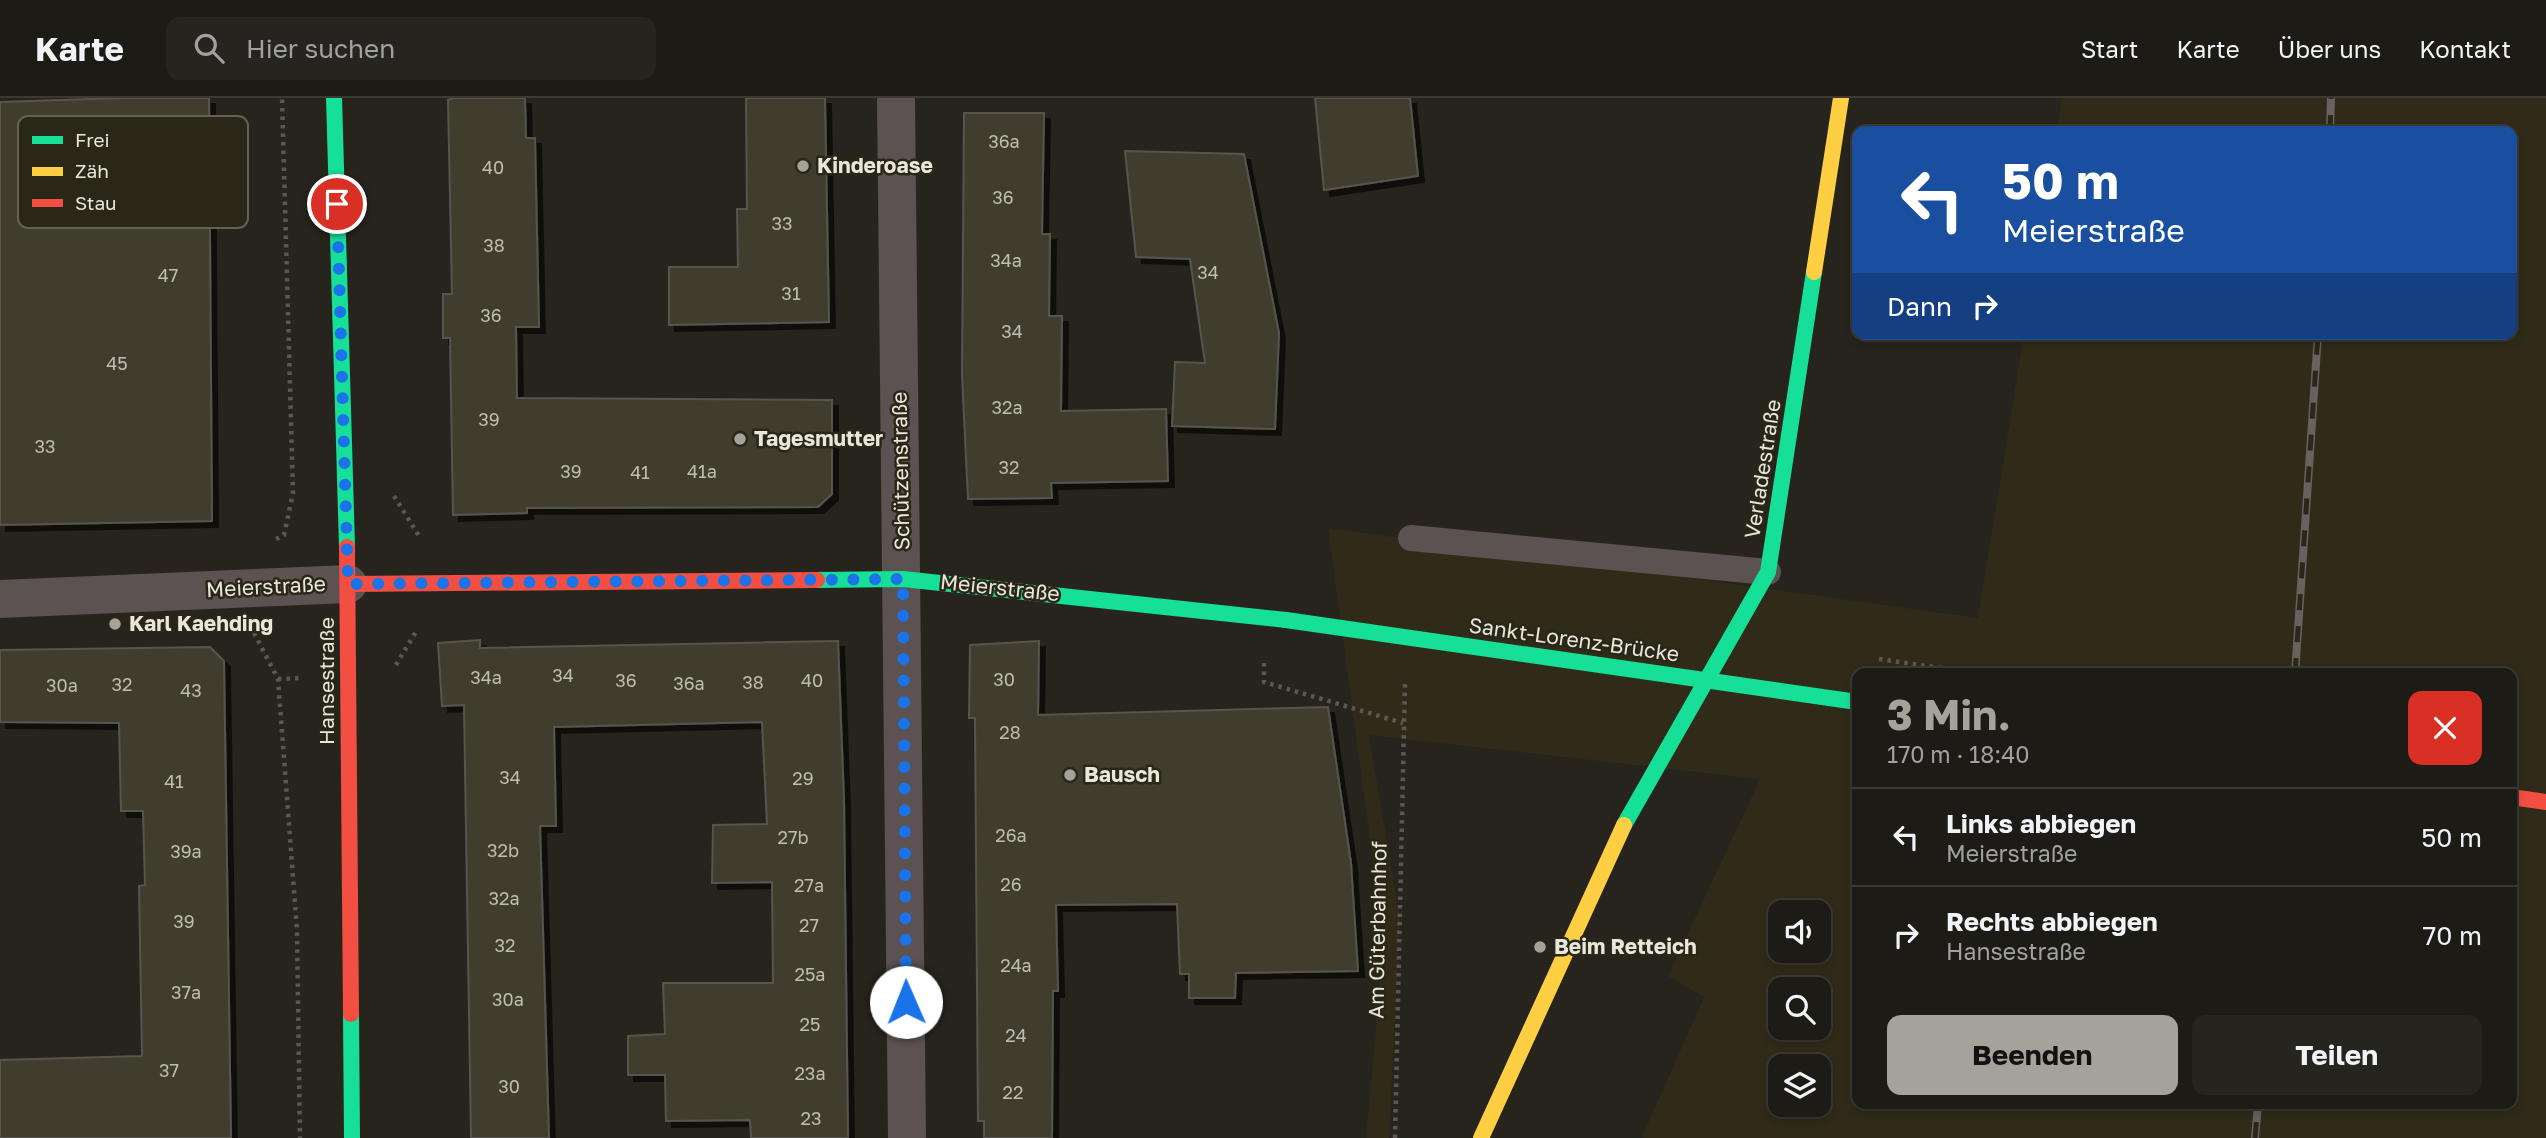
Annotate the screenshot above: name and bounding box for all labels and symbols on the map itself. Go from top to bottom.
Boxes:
legend [18,116,248,228]
text: Frei [75,128,110,151]
house number: 36a [988,130,1020,152]
place label: Kinderoase [817,152,933,178]
house number: 40 [482,156,504,178]
marker: Kinderoase [795,158,811,174]
text: Zäh [75,159,109,182]
pin [307,174,367,234]
house number: 36 [992,186,1014,208]
text: Stau [75,191,117,214]
house number: 33 [771,212,793,234]
house number: 38 [483,234,505,256]
house number: 34a [990,249,1022,271]
house number: 34 [1197,261,1219,283]
house number: 47 [158,264,178,286]
house number: 31 [781,282,801,304]
house number: 36 [480,304,502,326]
house number: 34 [1001,320,1023,342]
house number: 45 [106,352,128,374]
street label: Schützenstraße [886,391,914,551]
house number: 32a [991,396,1023,418]
street label: Verladestraße [1738,397,1786,540]
house number: 39 [478,408,500,430]
place label: Tagesmutter [754,425,883,451]
marker: Tagesmutter [732,431,748,447]
house number: 33 [34,435,56,457]
house number: 32 [999,456,1019,478]
house number: 39 [560,460,582,482]
house number: 41a [687,460,717,482]
house number: 41 [630,461,650,483]
street label: Meierstraße [939,568,1061,606]
street label: Meierstraße [205,570,327,602]
place label: Karl Kaehding [129,610,273,636]
street label: Sankt-Lorenz-Brücke [1467,611,1681,667]
marker: Karl Kaehding [107,616,123,632]
street label: Hansestraße [313,617,339,745]
house number: 34 [552,664,574,686]
house number: 34a [470,666,502,688]
house number: 30 [993,668,1015,690]
house number: 36 [615,669,637,691]
house number: 40 [801,669,823,691]
house number: 38 [742,671,764,693]
house number: 36a [673,672,705,694]
house number: 32 [112,673,132,695]
house number: 30a [46,674,78,696]
house number: 43 [180,679,202,701]
house number: 28 [999,721,1021,743]
place label: Bausch [1084,761,1160,787]
house number: 34 [499,766,521,788]
house number: 29 [792,767,814,789]
marker: Bausch [1062,767,1078,783]
house number: 41 [164,770,184,792]
house number: 26a [995,824,1027,846]
house number: 27b [777,826,809,848]
house number: 32b [487,839,519,861]
house number: 39a [170,840,202,862]
street label: Am Güterbahnhof [1362,841,1392,1019]
house number: 26 [1000,873,1022,895]
house number: 27a [794,874,824,896]
house number: 32a [488,887,520,909]
house number: 39 [173,910,195,932]
house number: 27 [799,914,819,936]
place label: Beim Retteich [1554,933,1697,959]
house number: 32 [495,934,515,956]
marker: Beim Retteich [1532,939,1548,955]
house number: 24a [1000,954,1032,976]
house number: 25a [794,963,826,985]
position arrow [869,965,943,1039]
house number: 37a [171,981,201,1003]
house number: 30a [492,988,524,1010]
house number: 25 [800,1013,820,1035]
house number: 24 [1005,1024,1027,1046]
house number: 37 [159,1059,179,1081]
house number: 23a [794,1062,826,1084]
house number: 30 [498,1075,520,1097]
house number: 22 [1003,1081,1023,1103]
house number: 23 [801,1107,821,1129]

